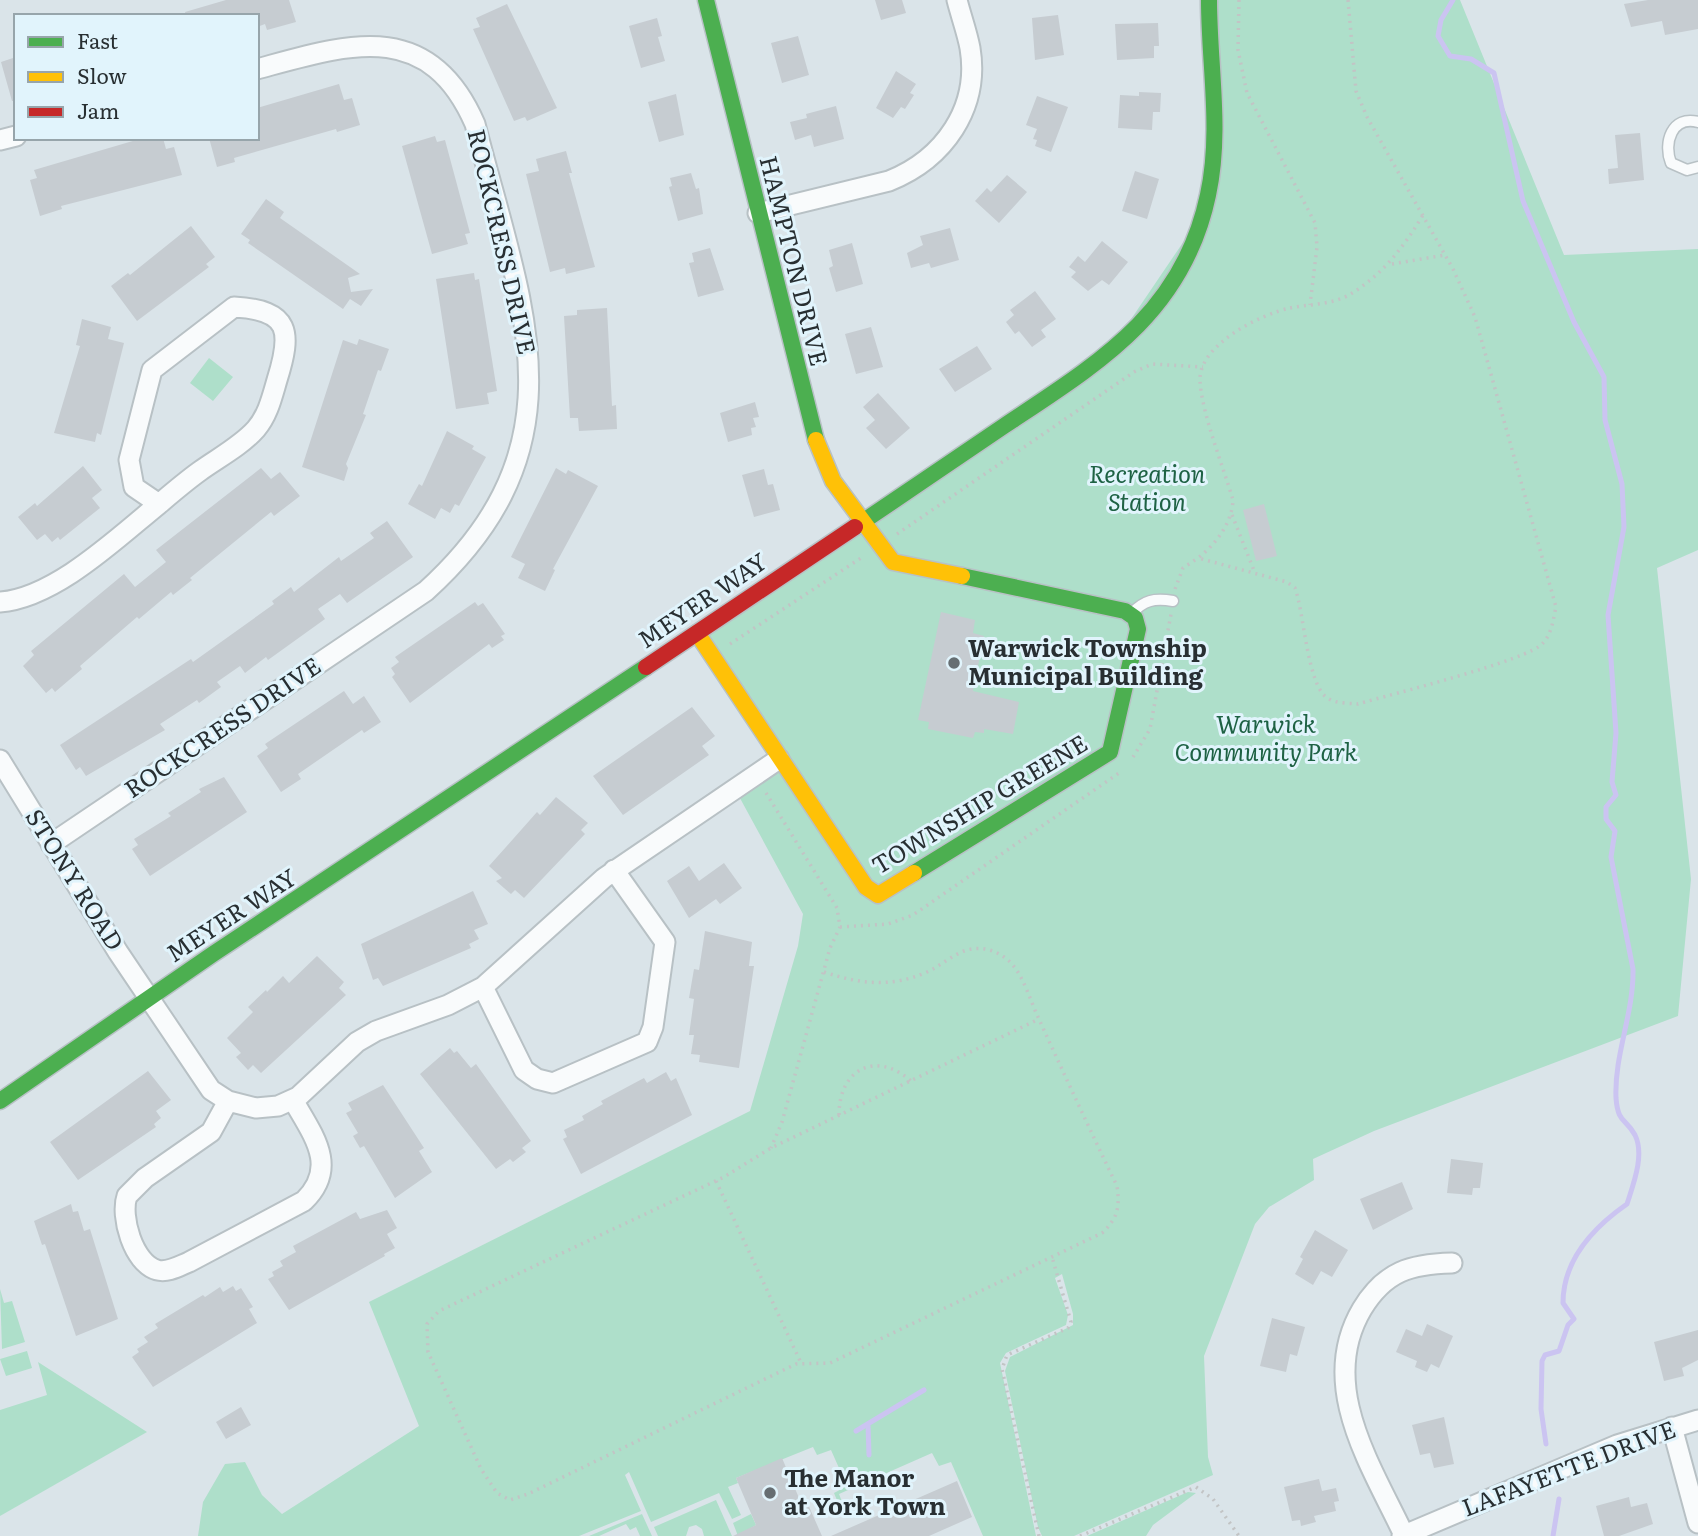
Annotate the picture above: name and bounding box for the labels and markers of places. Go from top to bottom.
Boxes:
place label: Warwick Township Municipal Building [968,629,1207,692]
marker: Warwick Township Municipal Building [946,655,962,671]
place label: The Manor at York Town [784,1459,946,1522]
marker: The Manor at York Town [762,1485,778,1501]

